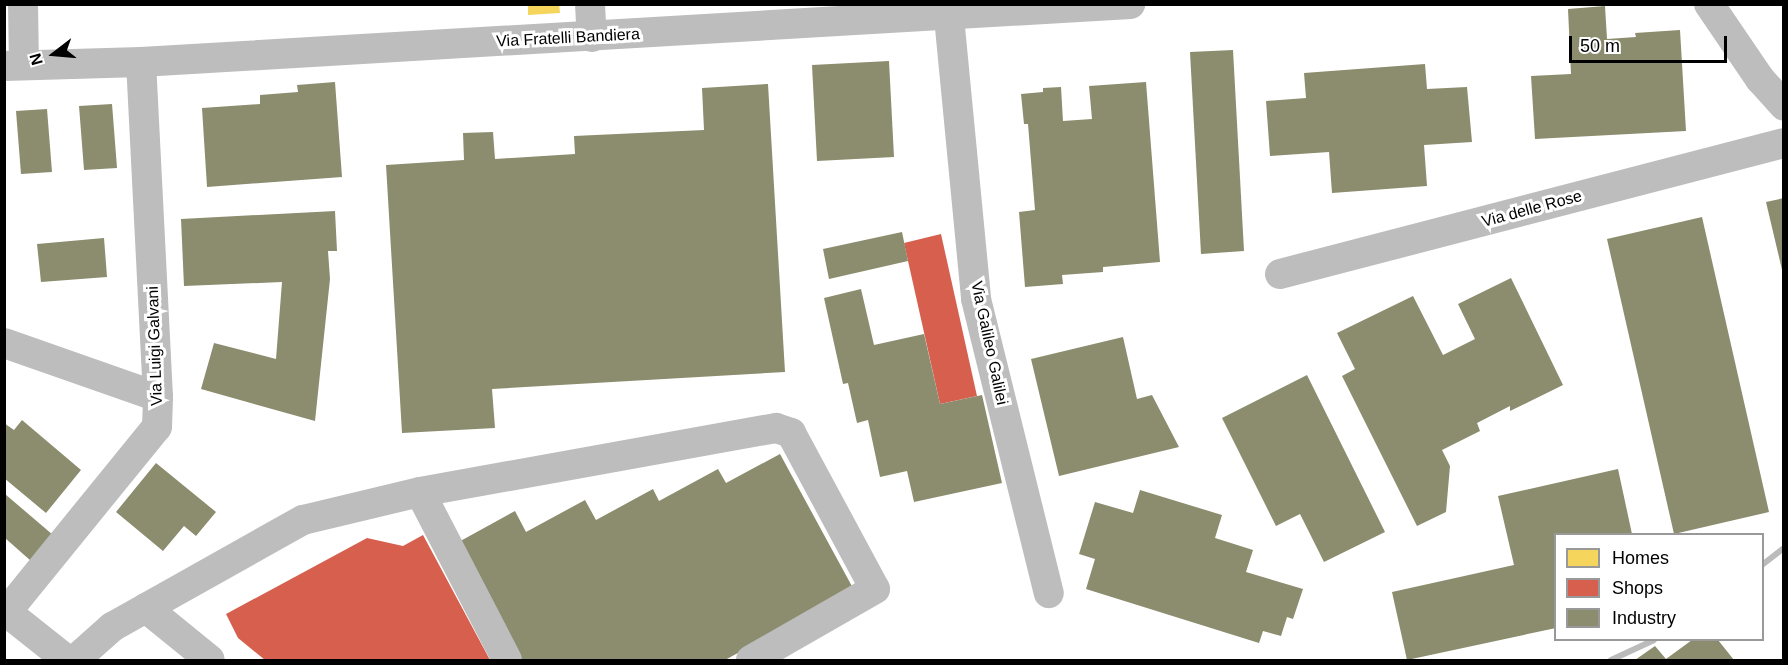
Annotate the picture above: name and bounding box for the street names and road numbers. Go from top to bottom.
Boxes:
street label: Via Fratelli Bandiera [496,25,640,51]
street label: Via delle Rose [1480,186,1584,232]
street label: Via Galileo Galilei [967,279,1011,407]
street label: Via Luigi Galvani [143,286,167,406]

